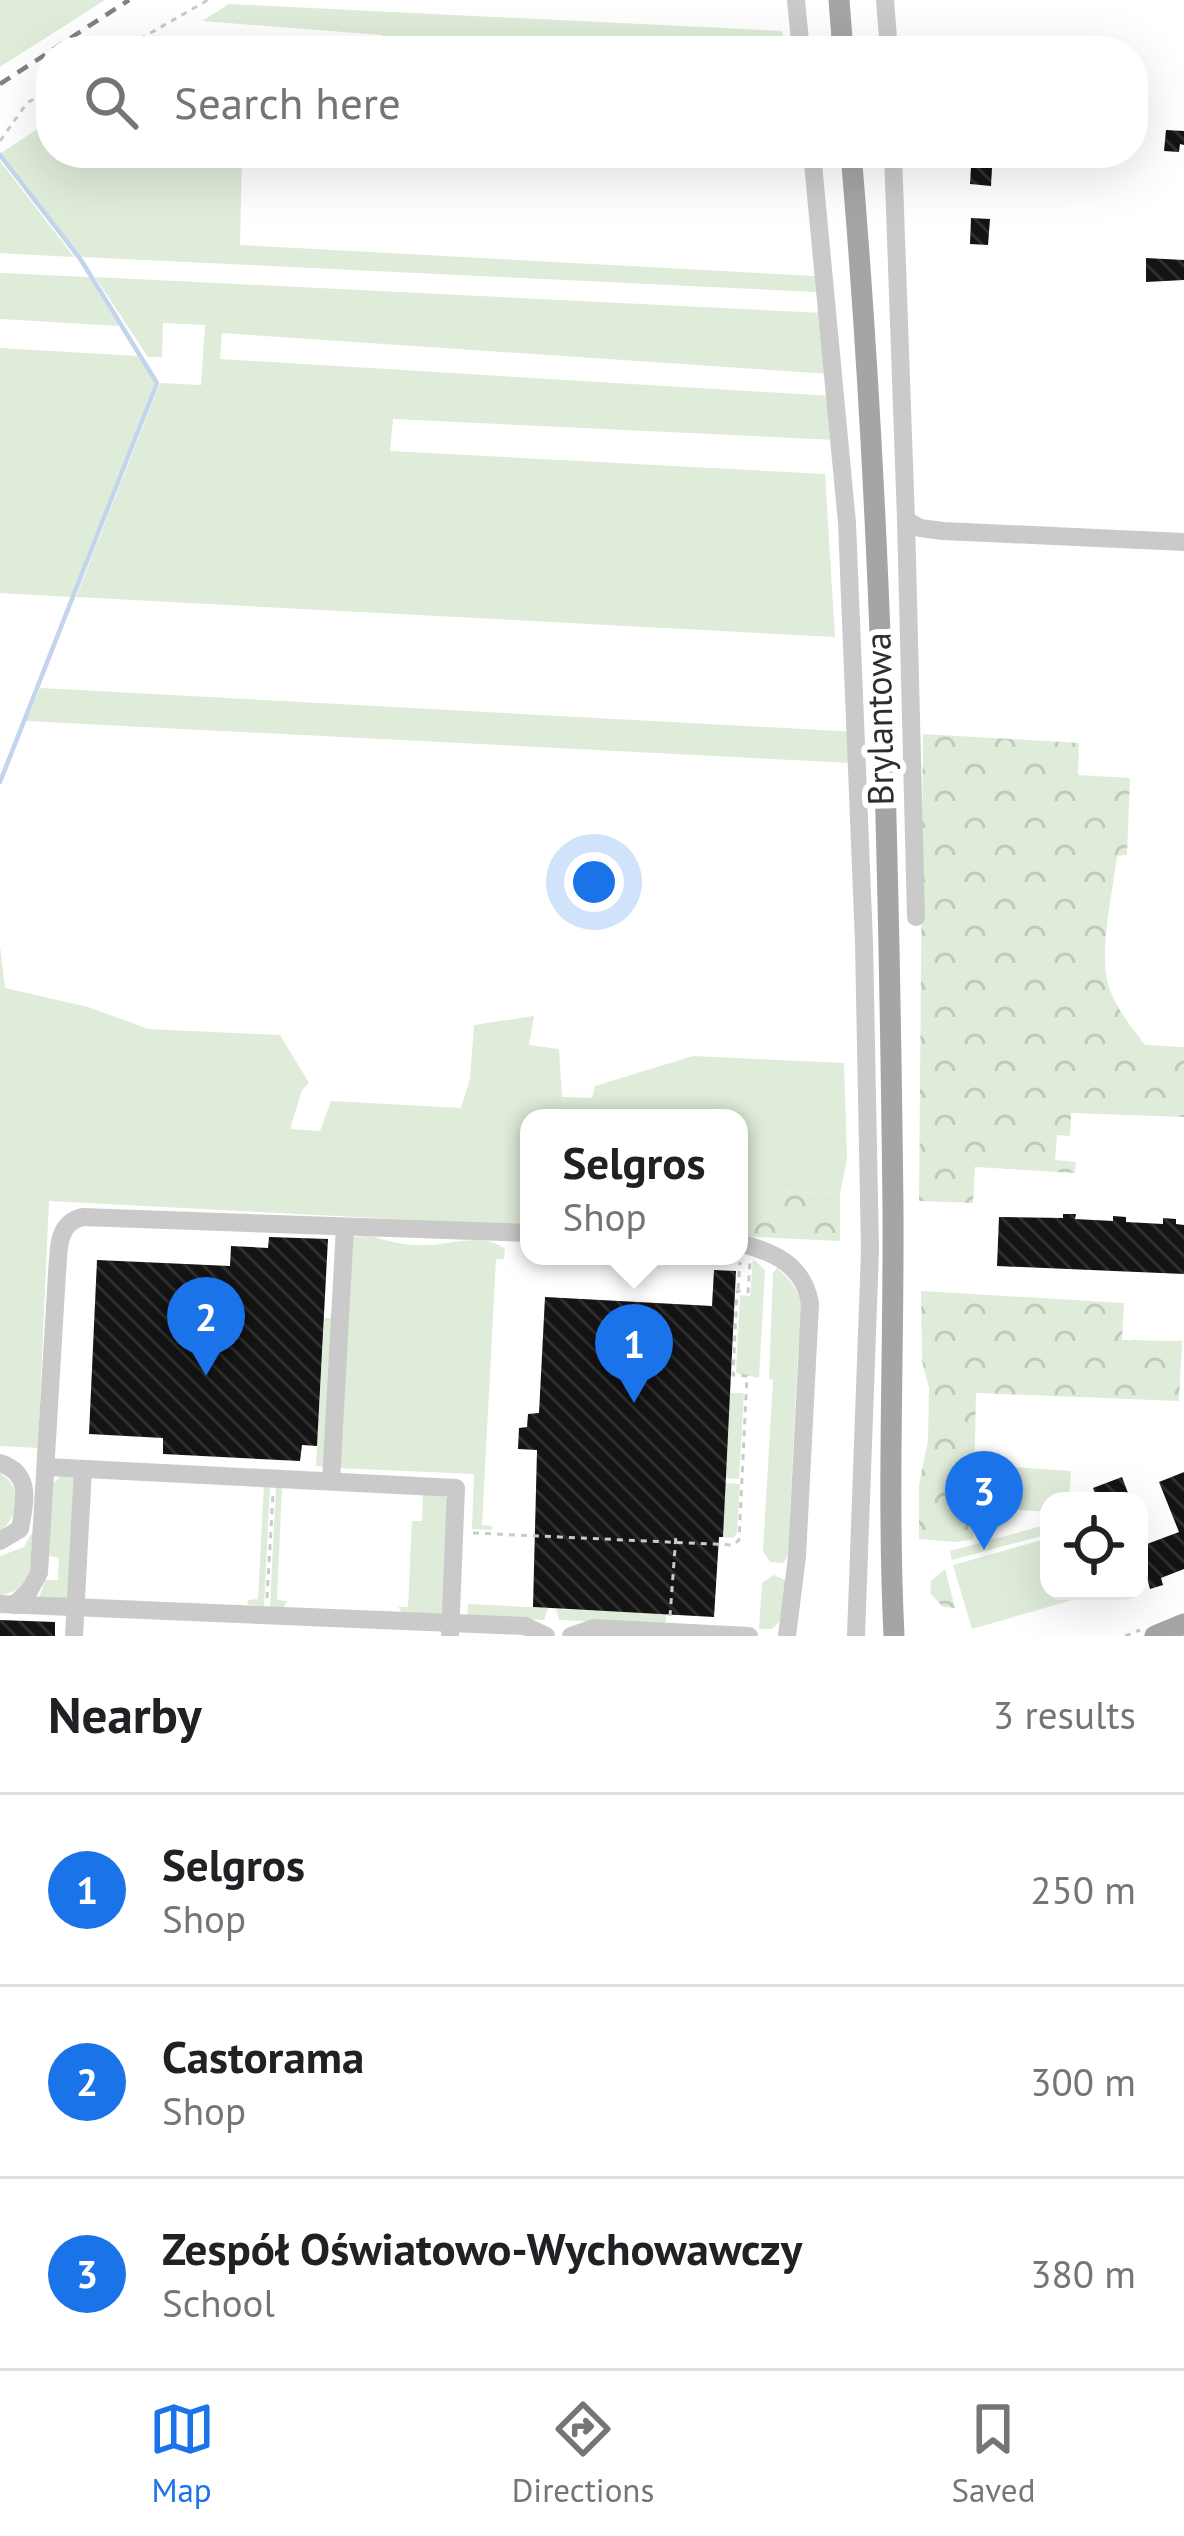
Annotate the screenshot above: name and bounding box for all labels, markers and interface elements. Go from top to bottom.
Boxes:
search box [36,36,1148,168]
icon: search [78,69,144,135]
text: Search here [174,73,401,131]
street label: Brylantowa [853,632,904,806]
your location [564,852,624,912]
popup [520,1109,748,1265]
text: Selgros [562,1133,706,1191]
text: Shop [562,1191,647,1242]
pin: 2 [167,1277,245,1376]
pin: 1 [595,1304,673,1403]
pin: 3 [945,1451,1023,1550]
map controls [1040,1492,1148,1600]
button: locate [1040,1492,1148,1600]
text: Nearby [48,1681,202,1747]
text: 3 results [993,1689,1136,1740]
text: Selgros [162,1835,305,1893]
text: 1 [76,1864,98,1915]
text: 250 m [1030,1864,1136,1915]
text: Shop [162,1893,246,1944]
text: Castorama [162,2027,364,2085]
text: 2 [76,2056,98,2107]
text: 300 m [1030,2056,1136,2107]
text: Shop [162,2085,246,2136]
text: Zespół Oświatowo-Wychowawczy [162,2219,802,2277]
text: 3 [76,2248,98,2299]
text: 380 m [1030,2248,1136,2299]
text: School [162,2277,275,2328]
tab: Map [149,2396,215,2511]
tab: Directions [512,2396,654,2511]
tab: Saved [951,2396,1035,2511]

